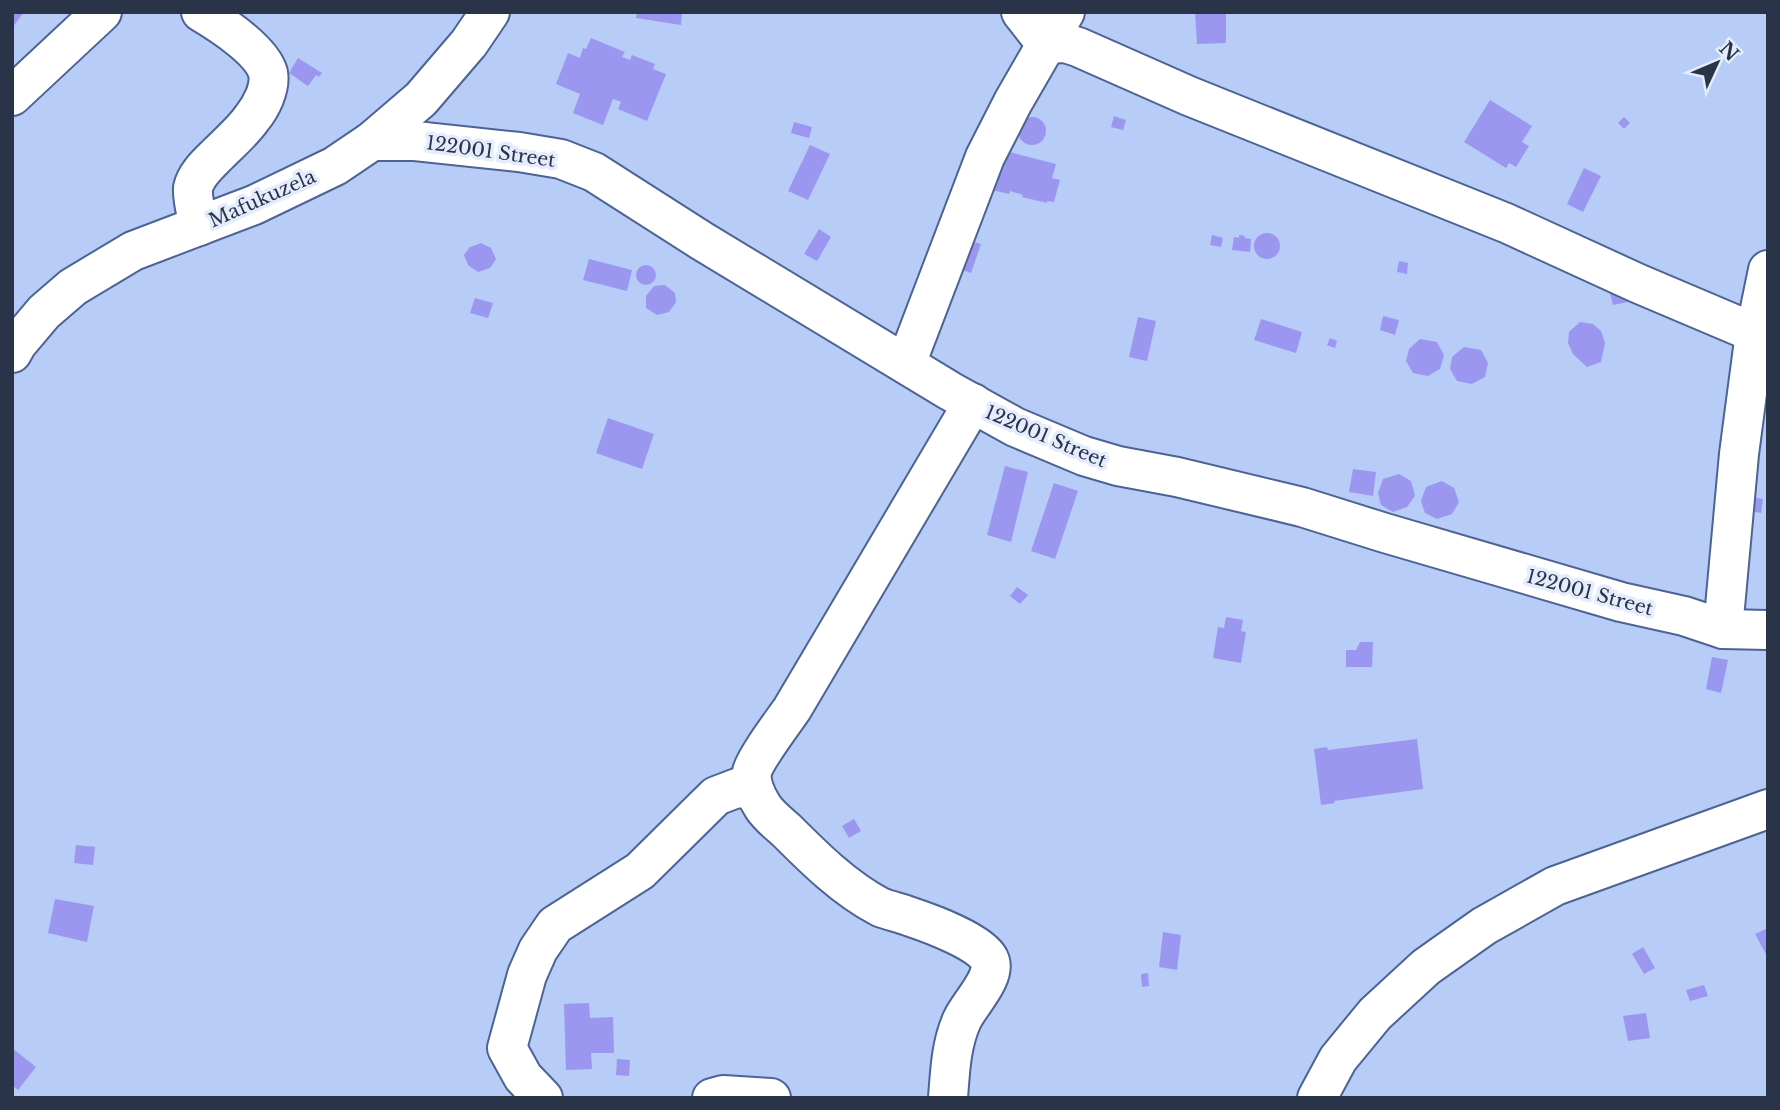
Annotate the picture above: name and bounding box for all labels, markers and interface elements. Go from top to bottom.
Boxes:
north arrow [1682,28,1752,98]
text: N [1714,37,1743,66]
street label: 122001 Street [425,131,558,172]
street label: Mafukuzela [205,164,320,232]
street label: 122001 Street [981,400,1111,473]
street label: 122001 Street [1524,565,1656,621]

